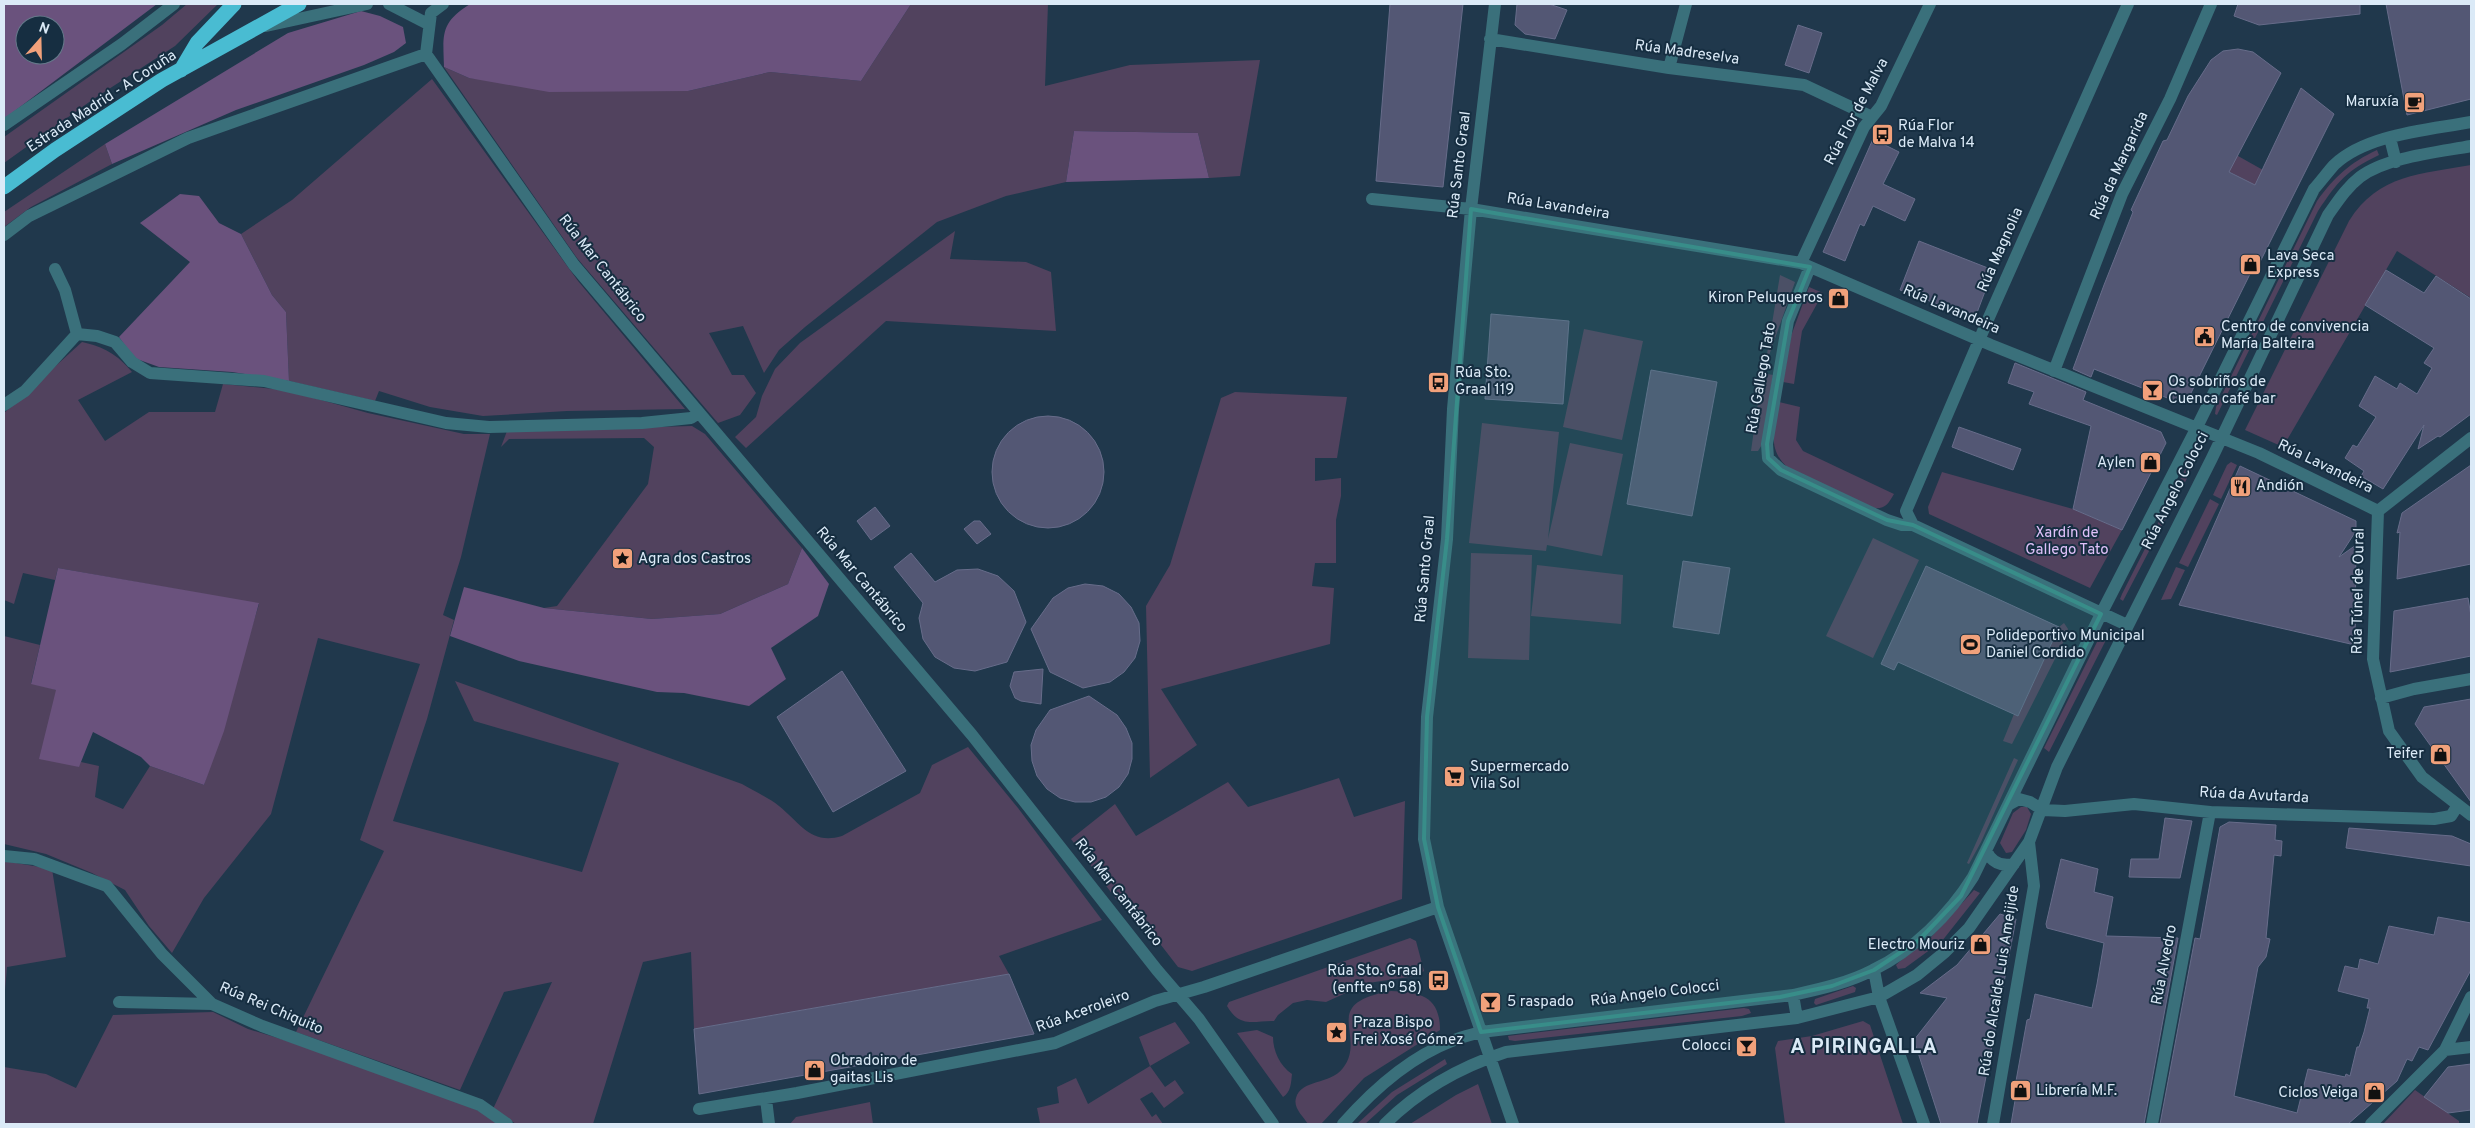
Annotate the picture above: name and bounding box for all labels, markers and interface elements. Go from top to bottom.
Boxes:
north arrow [15,15,65,65]
text: N [36,19,52,39]
street label: Rúa Madreselva [1634,36,1740,70]
street label: Estrada Madrid - A Coruña [24,47,180,157]
street label: Rúa Flor de Malva [1821,55,1893,169]
cafe icon: Maruxía [2403,90,2427,114]
place label: Maruxía [2346,93,2399,112]
street label: Rúa da Margarida [2087,109,2153,223]
street label: Rúa Santo Graal [1444,110,1476,220]
place label: Rúa Flor de Malva 14 [1898,117,1975,153]
bus stop icon: Rúa Flor de Malva 14 [1870,123,1894,147]
street label: Rúa Lavandeira [1505,190,1611,224]
street label: Rúa Magnolia [1974,205,2028,295]
street label: Rúa Mar Cantábrico [554,211,650,327]
place label: Lava Seca Express [2267,247,2334,283]
shop icon: Lava Seca Express [2239,253,2263,277]
street label: Rúa Lavandeira [1900,281,2002,339]
shop icon: Kiron Peluqueros [1827,286,1851,310]
place label: Kiron Peluqueros [1708,289,1823,308]
place label: Centro de convivencia María Balteira [2221,318,2369,354]
street label: Rúa Gallego Tato [1743,321,1781,435]
public building icon: Centro de convivencia María Balteira [2193,324,2217,348]
place label: Rúa Sto. Graal 119 [1455,364,1514,400]
bus stop icon: Rúa Sto. Graal 119 [1427,370,1451,394]
place label: Os sobriños de Cuenca café bar [2168,373,2276,409]
bar icon: Os sobriños de Cuenca café bar [2140,379,2164,403]
street label: Rúa Angelo Colocci [2138,429,2214,553]
street label: Rúa Lavandeira [2274,436,2376,498]
shop icon: Aylen [2139,451,2163,475]
place label: Aylen [2097,454,2135,473]
restaurant icon: Andión [2228,474,2252,498]
place label: Andión [2256,477,2304,496]
street label: Rúa Santo Graal [1412,514,1440,624]
street label: Rúa Mar Cantábrico [811,523,911,637]
park label: Xardín de Gallego Tato [2025,524,2109,560]
street label: Rúa Túnel de Oural [2348,528,2370,654]
place icon: Agra dos Castros [610,547,634,571]
place label: Agra dos Castros [638,550,751,569]
place label: Polideportivo Municipal Daniel Cordido [1986,627,2145,663]
sports icon: Polideportivo Municipal Daniel Cordido [1958,633,1982,657]
shop icon: Teifer [2428,742,2452,766]
place label: Teifer [2386,745,2424,764]
place label: Supermercado Vila Sol [1470,758,1569,794]
supermarket icon: Supermercado Vila Sol [1442,764,1466,788]
street label: Rúa da Avutarda [2199,784,2309,808]
street label: Rúa Mar Cantábrico [1070,835,1166,951]
street label: Rúa do Alcalde Luis Ameijide [1976,884,2024,1078]
street label: Rúa Alvedro [2148,923,2182,1007]
shop icon: Electro Mouriz [1969,933,1993,957]
place label: Electro Mouriz [1868,936,1965,955]
place label: Rúa Sto. Graal (enfte. nº 58) [1327,962,1422,998]
bus stop icon: Rúa Sto. Graal (enfte. nº 58) [1426,968,1450,992]
street label: Rúa Angelo Colocci [1589,977,1721,1011]
street label: Rúa Rei Chiquito [216,979,326,1039]
street label: Rúa Aceroleiro [1034,986,1132,1038]
bar icon: 5 raspado [1479,990,1503,1014]
place label: 5 raspado [1507,993,1574,1012]
place label: Praza Bispo Frei Xosé Gómez [1353,1014,1464,1050]
place icon: Praza Bispo Frei Xosé Gómez [1325,1020,1349,1044]
bar icon: Colocci [1735,1034,1759,1058]
district label: A PIRINGALLA [1790,1035,1938,1061]
place label: Colocci [1681,1037,1731,1056]
place label: Obradoiro de gaitas Lis [830,1052,917,1088]
shop icon: Obradoiro de gaitas Lis [802,1058,826,1082]
shop icon: Librería M.F. [2008,1079,2032,1103]
shop icon: Ciclos Veiga [2362,1081,2386,1105]
place label: Librería M.F. [2036,1082,2117,1101]
place label: Ciclos Veiga [2278,1084,2358,1103]

